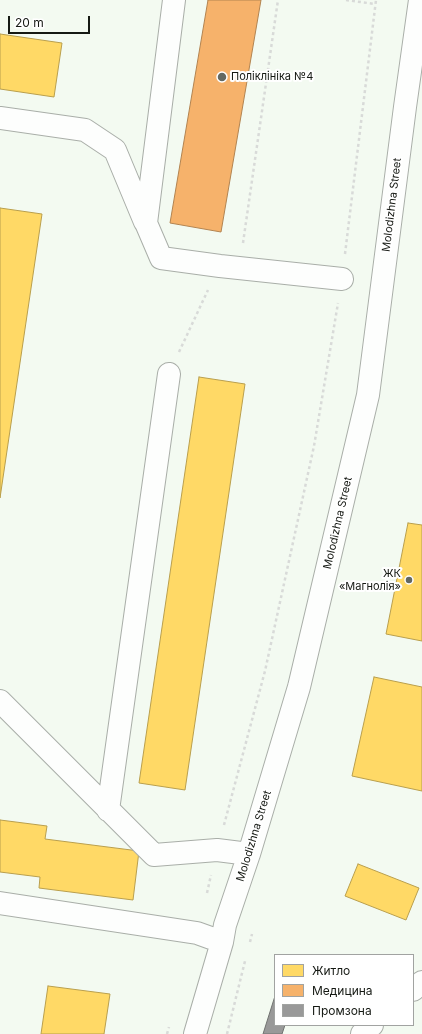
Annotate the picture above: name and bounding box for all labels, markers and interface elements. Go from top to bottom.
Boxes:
scale bar [10,8,92,34]
text: 20 m [15,15,44,30]
place label: Поліклініка №4 [231,70,313,84]
marker: Поліклініка №4 [216,71,228,83]
street label: Molodizhna Street [380,157,404,253]
street label: Molodizhna Street [321,475,355,571]
place label: ЖК «Магнолія» [339,567,401,593]
marker: ЖК «Магнолія» [404,575,414,585]
street label: Molodizhna Street [234,789,274,883]
legend [274,954,414,1026]
text: Житло [312,963,350,978]
text: Медицина [312,983,373,998]
text: Промзона [312,1003,372,1018]

